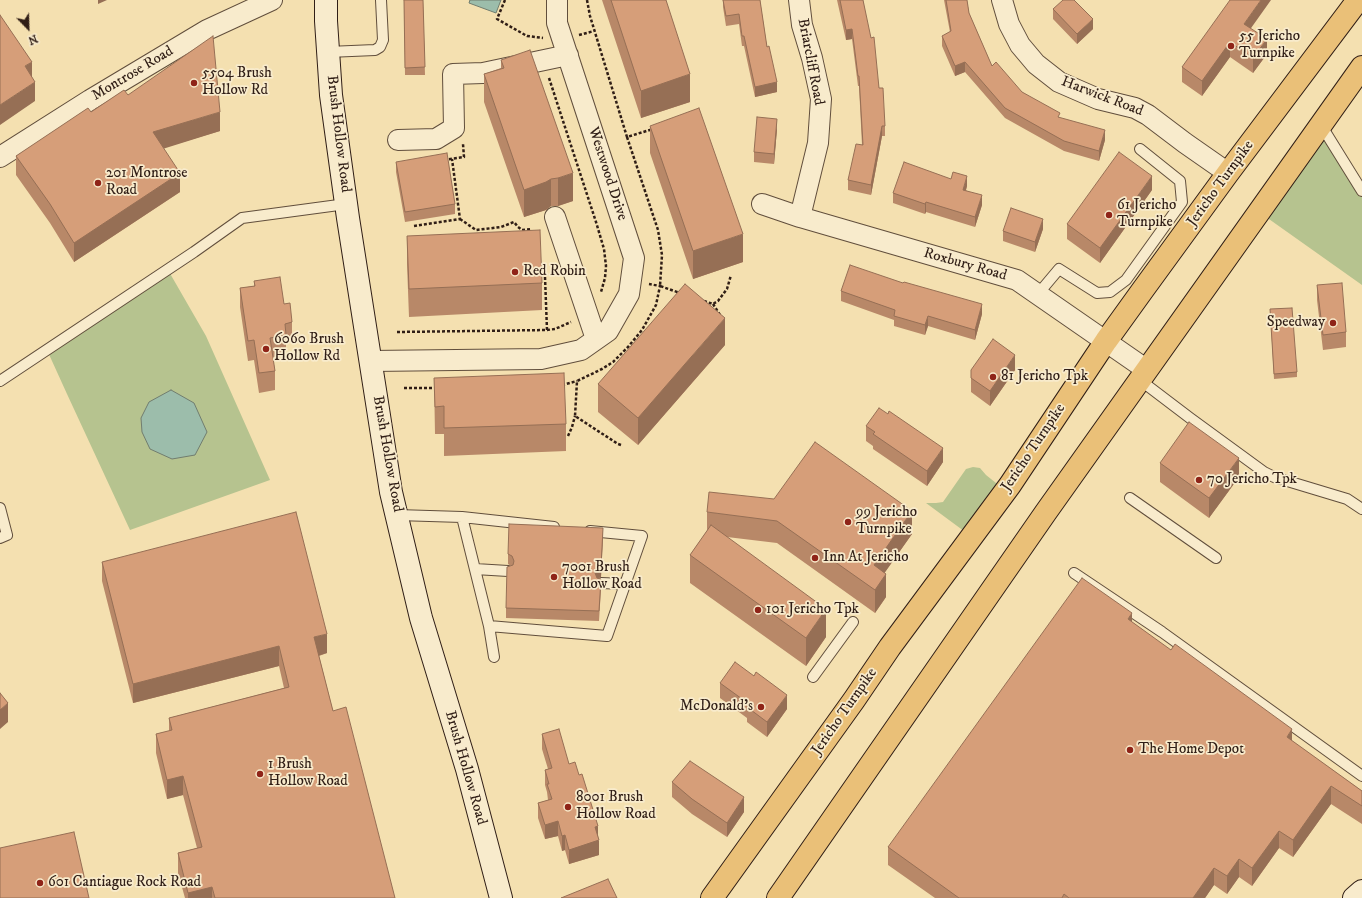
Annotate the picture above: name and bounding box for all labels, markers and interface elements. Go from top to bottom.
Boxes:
north arrow [8,8,48,48]
street label: Briarcliff Road [793,17,827,107]
place label: 55 Jericho Turnpike [1239,28,1300,63]
text: N [26,31,40,47]
marker: 55 Jericho Turnpike [1226,41,1236,51]
street label: Montrose Road [89,43,177,105]
place label: 5504 Brush Hollow Rd [202,65,272,100]
street label: Harwick Road [1058,73,1146,121]
street label: Brush Hollow Road [322,74,354,194]
marker: 5504 Brush Hollow Rd [189,78,199,88]
street label: Westwood Drive [583,125,631,223]
street label: Jericho Turnpike [1184,137,1258,231]
place label: 201 Montrose Road [106,165,188,200]
marker: 201 Montrose Road [93,178,103,188]
place label: 61 Jericho Turnpike [1117,197,1176,232]
marker: 61 Jericho Turnpike [1104,210,1114,220]
street label: Roxbury Road [921,245,1009,285]
place label: Red Robin [523,263,586,281]
marker: Red Robin [510,267,520,277]
place label: Speedway [1267,314,1325,332]
marker: Speedway [1328,318,1338,328]
place label: 6060 Brush Hollow Rd [274,331,344,366]
marker: 6060 Brush Hollow Rd [261,344,271,354]
place label: 81 Jericho Tpk [1001,368,1088,386]
marker: 81 Jericho Tpk [988,372,998,382]
street label: Brush Hollow Road [368,394,406,514]
street label: Jericho Turnpike [998,401,1070,495]
place label: 70 Jericho Tpk [1207,471,1297,489]
marker: 70 Jericho Tpk [1194,475,1204,485]
place label: 99 Jericho Turnpike [856,504,917,539]
marker: 99 Jericho Turnpike [843,517,853,527]
place label: Inn At Jericho [823,549,909,567]
marker: Inn At Jericho [810,553,820,563]
place label: 7001 Brush Hollow Road [562,559,642,594]
marker: 7001 Brush Hollow Road [549,572,559,582]
place label: 101 Jericho Tpk [766,601,859,619]
marker: 101 Jericho Tpk [753,605,763,615]
street label: Jericho Turnpike [808,665,882,759]
place label: McDonald's [680,698,753,716]
marker: McDonald's [756,702,766,712]
street label: Brush Hollow Road [440,709,490,827]
place label: The Home Depot [1138,741,1244,759]
marker: The Home Depot [1125,745,1135,755]
place label: 1 Brush Hollow Road [268,756,348,791]
marker: 1 Brush Hollow Road [255,769,265,779]
place label: 8001 Brush Hollow Road [576,789,656,824]
marker: 8001 Brush Hollow Road [563,802,573,812]
place label: 601 Cantiague Rock Road [48,874,201,892]
marker: 601 Cantiague Rock Road [35,878,45,888]

